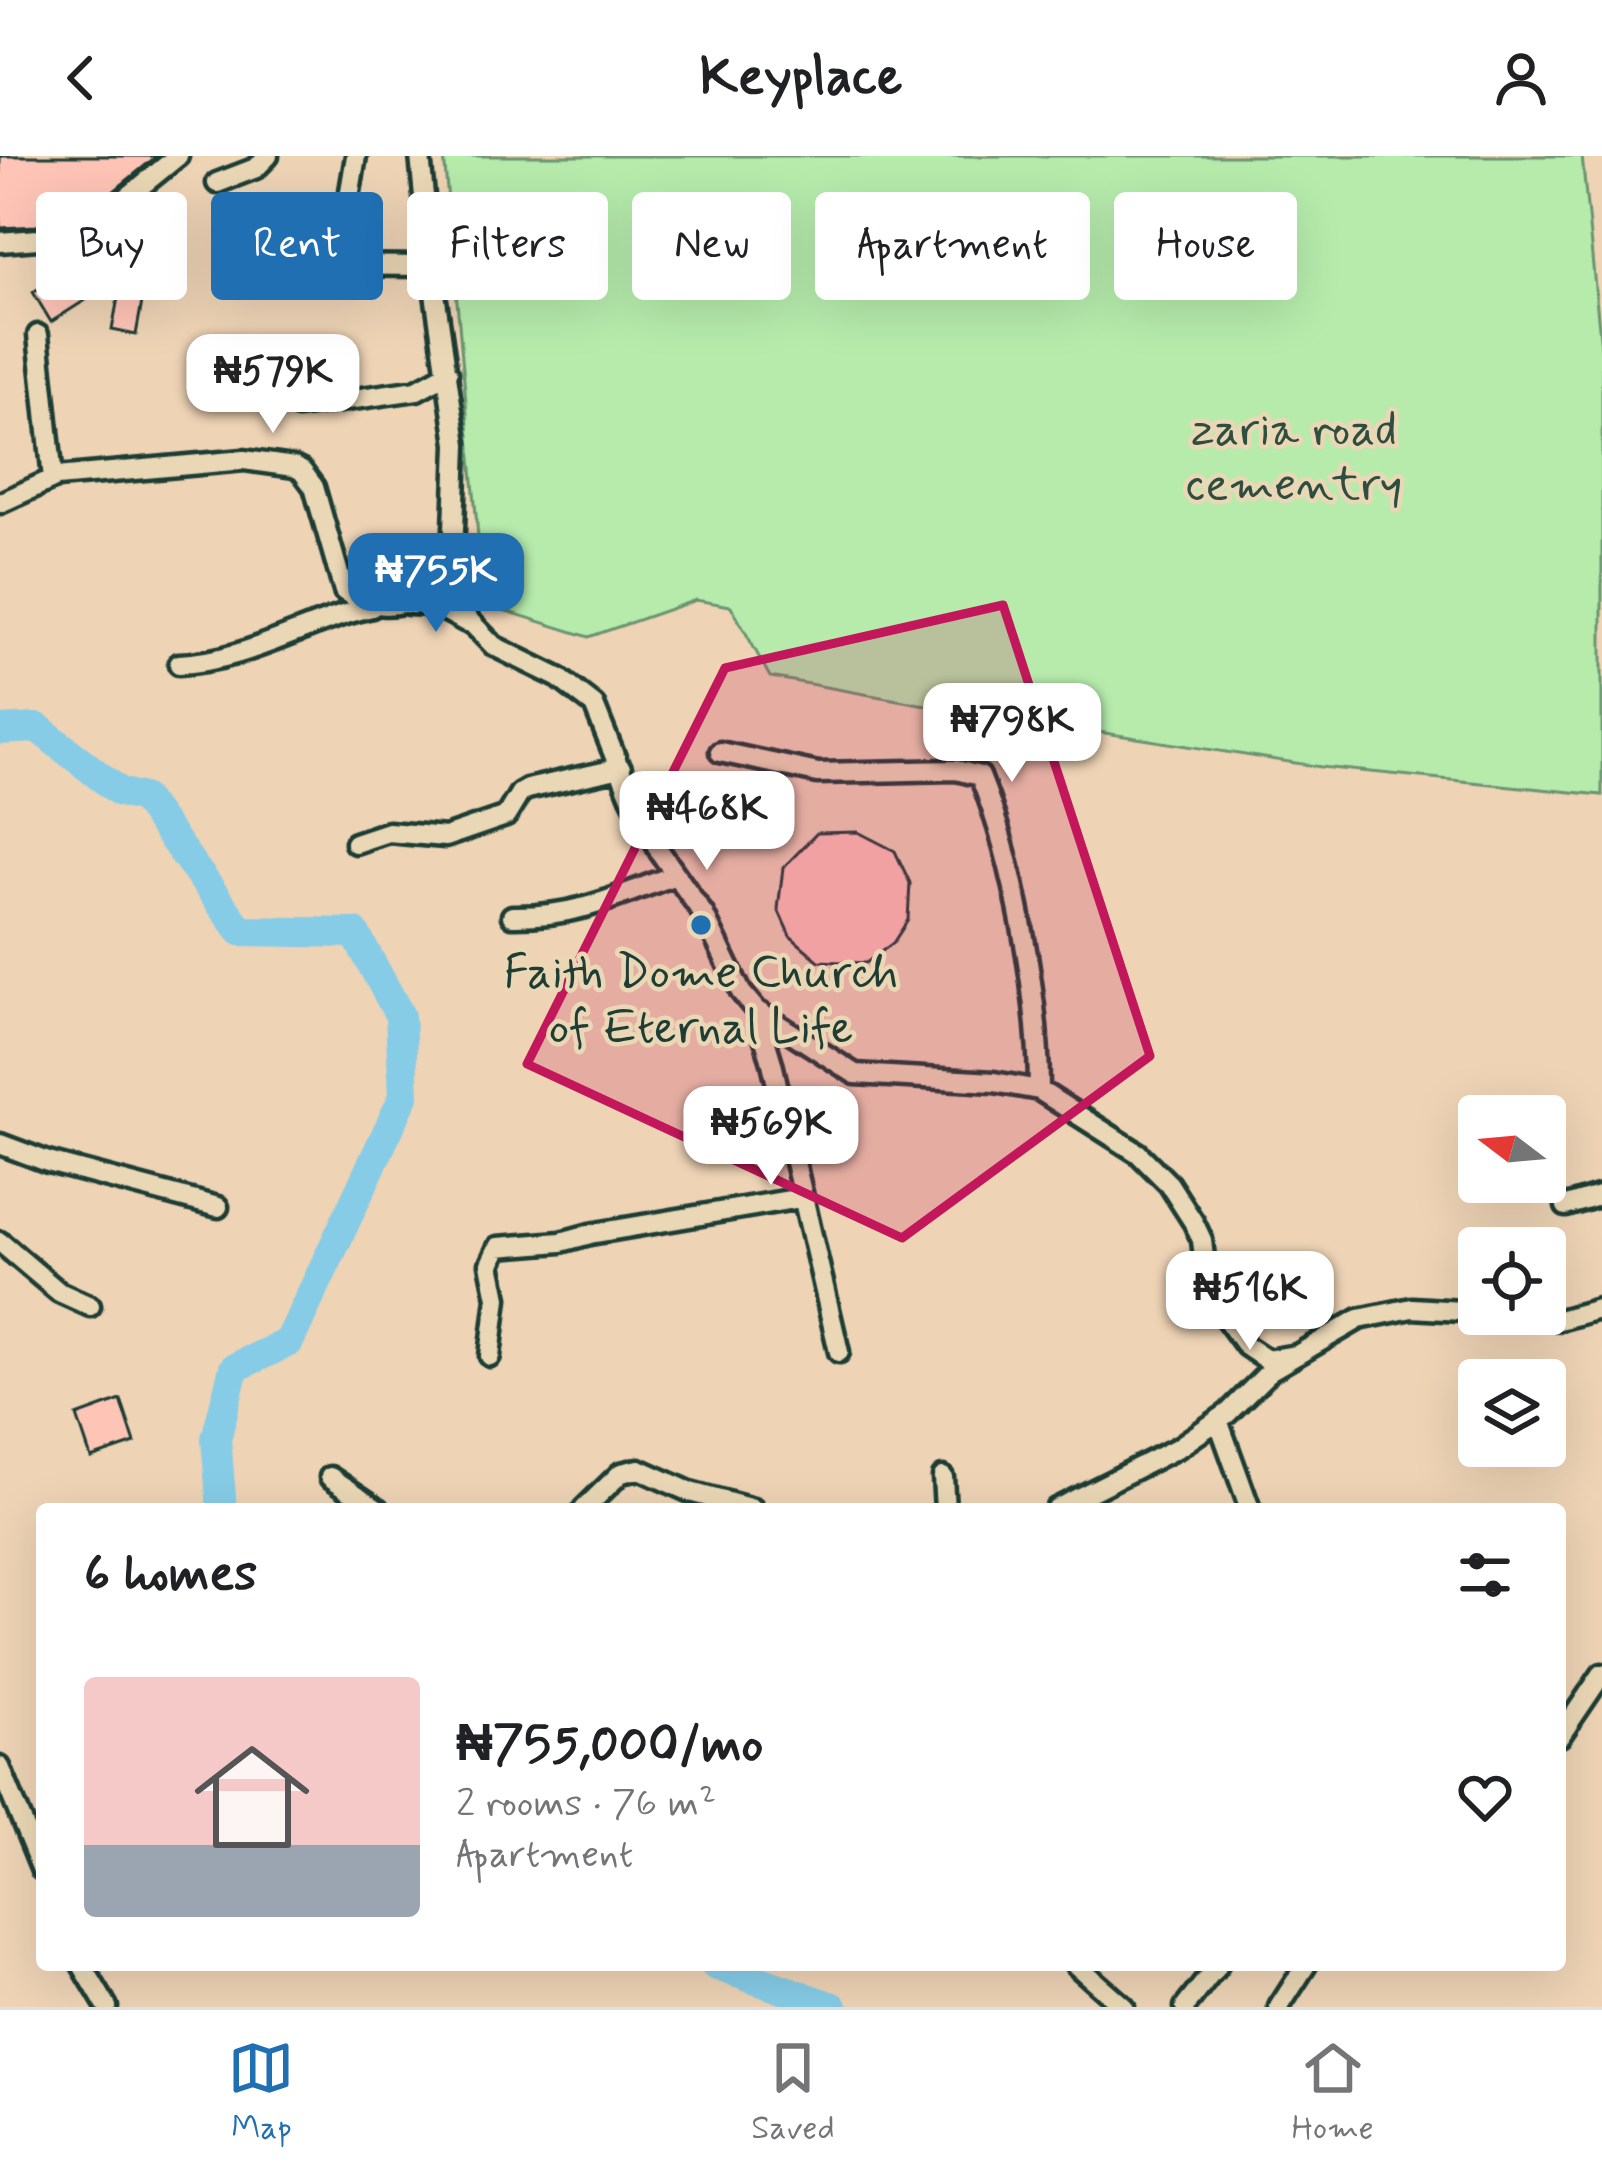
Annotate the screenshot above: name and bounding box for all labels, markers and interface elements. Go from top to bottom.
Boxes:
text: Keyplace [700,43,902,114]
icon: back [48,45,114,111]
icon: person [1488,45,1554,111]
chip: Buy [36,192,187,300]
chip: Rent [211,192,383,300]
chip: Filters [407,192,608,300]
chip: New [632,192,791,300]
chip: Apartment [815,192,1090,300]
chip: House [1114,192,1297,300]
pin: ₦579K [189,334,357,436]
text: ₦579K [213,347,333,398]
park label: zaria road cementry [1185,399,1403,517]
pin: ₦755K [352,533,520,635]
text: ₦755K [375,546,497,597]
pin: ₦798K [928,683,1096,785]
text: ₦798K [950,696,1074,747]
pin: ₦468K [623,771,791,873]
text: ₦468K [647,784,768,835]
marker: Faith Dome Church of Eternal Life [688,912,714,938]
place label: Faith Dome Church of Eternal Life [504,942,898,1060]
pin: ₦569K [687,1086,855,1188]
north arrow [1458,1095,1566,1203]
map controls [1458,1095,1566,1467]
text: ₦569K [710,1099,832,1150]
button: locate [1458,1227,1566,1335]
pin: ₦516K [1166,1251,1334,1353]
text: ₦516K [1193,1264,1307,1315]
button: layers [1458,1359,1566,1467]
text: 6 homes [84,1542,257,1608]
icon: filters [1452,1542,1518,1608]
text: ₦755,000/mo [456,1713,763,1779]
icon: home [180,1725,324,1869]
icon: heart [1452,1764,1518,1830]
text: 2 rooms · 76 m² [456,1779,716,1830]
text: Apartment [456,1830,633,1881]
tab: Map [228,2035,294,2151]
tab: Saved [751,2035,835,2151]
tab: Home [1292,2035,1374,2151]

